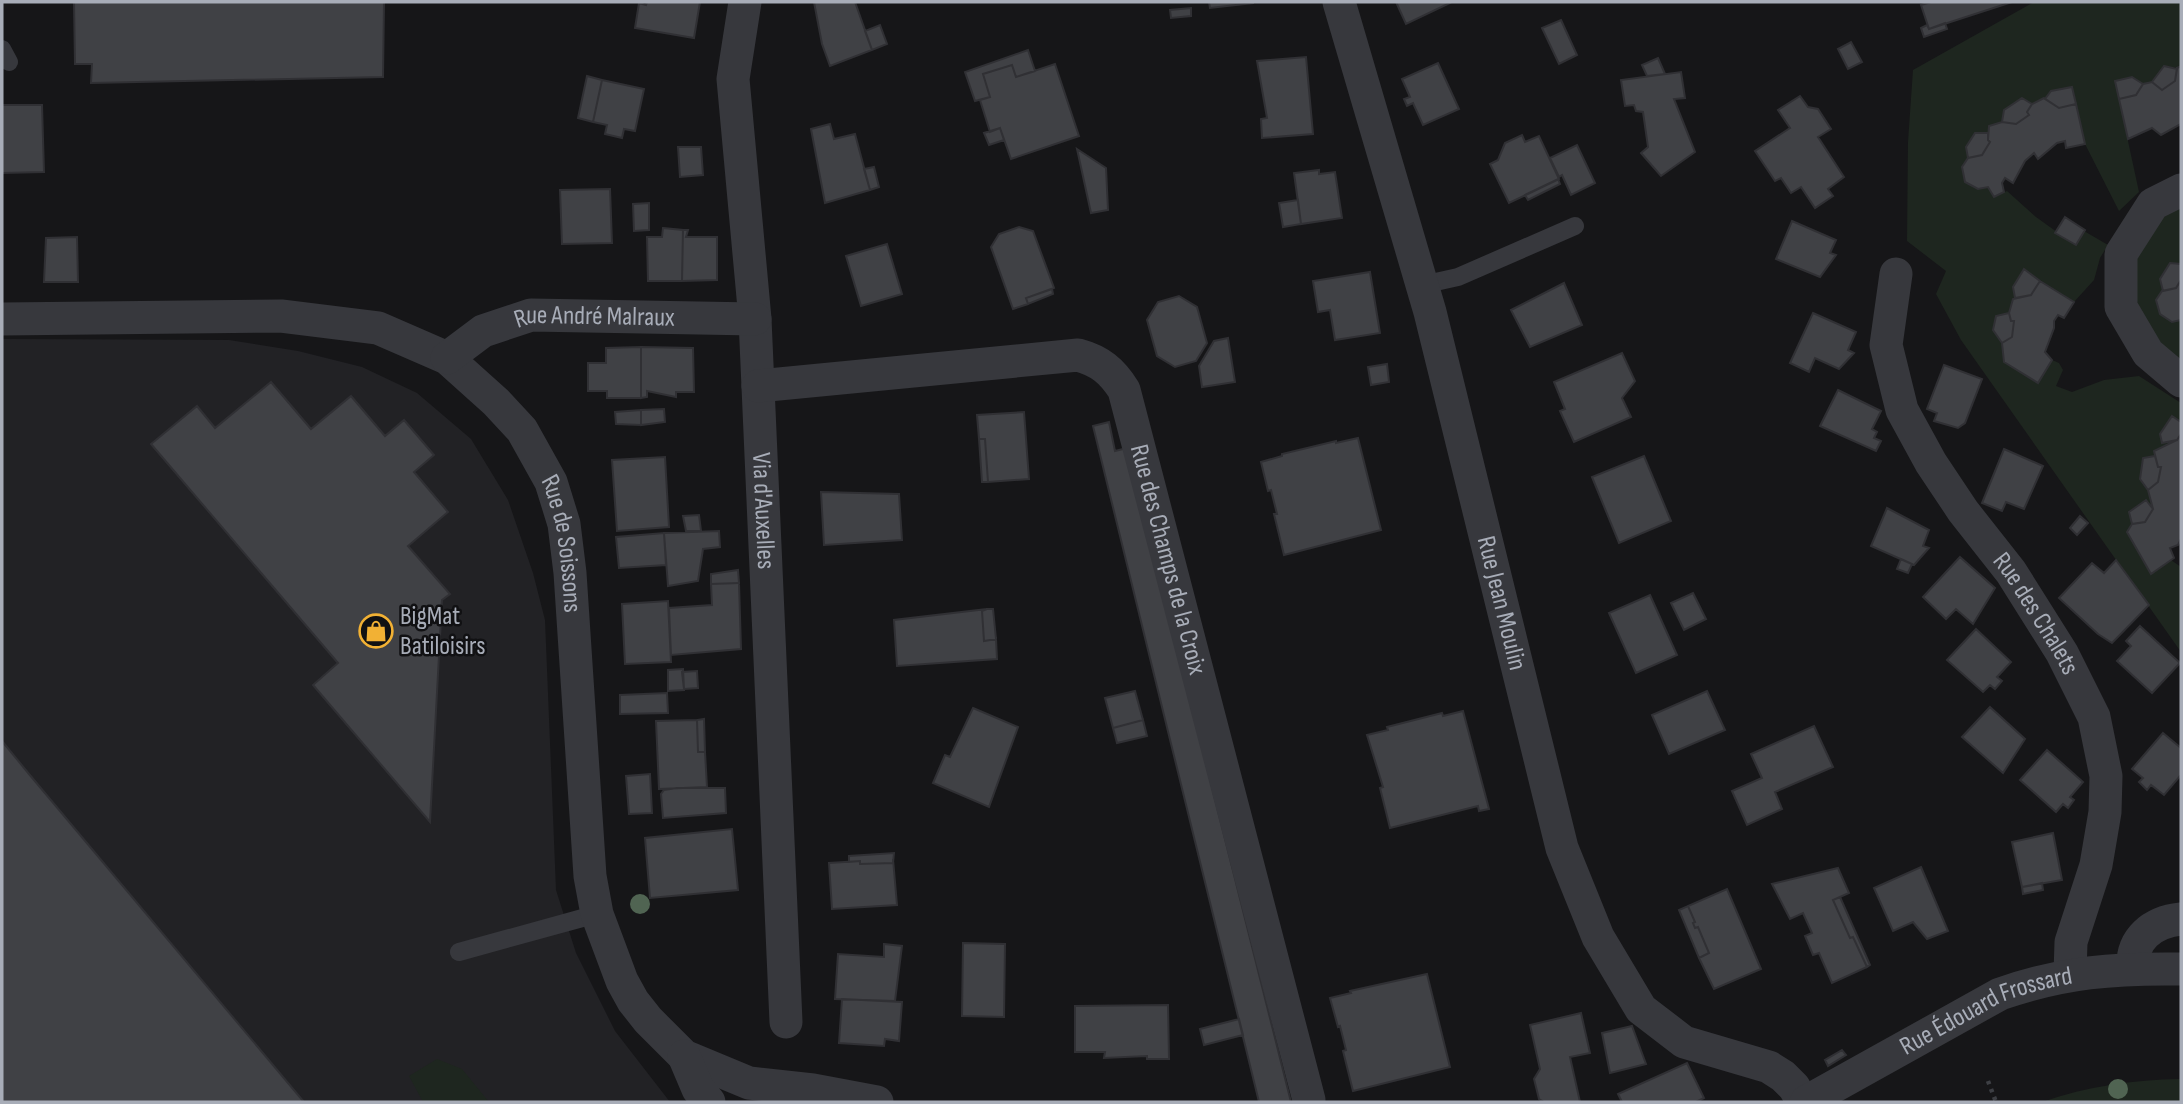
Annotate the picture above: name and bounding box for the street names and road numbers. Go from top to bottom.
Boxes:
street label: Rue André Malraux [510,299,675,335]
street label: Rue des Champs de la Croix [1123,441,1213,678]
street label: Via d'Auxelles [745,452,782,570]
street label: Rue de Soissons [534,469,588,614]
street label: Rue Jean Moulin [1470,533,1533,673]
street label: Rue des Chalets [1986,546,2086,680]
street label: Rue Édouard Frossard [1894,960,2075,1062]

